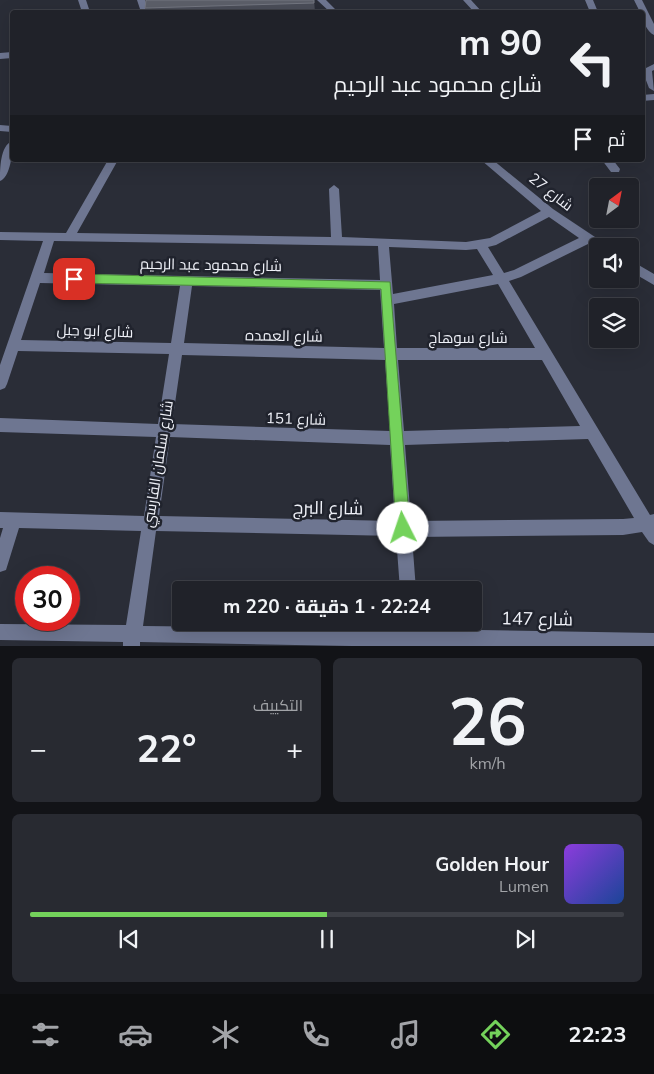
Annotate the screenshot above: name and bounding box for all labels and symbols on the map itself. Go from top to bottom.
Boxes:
street label: شارع 27 [524,168,577,216]
north arrow [589,178,639,228]
street label: شارع محمود عبد الرحيم [140,254,282,277]
pin [53,258,95,300]
street label: شارع ابو جبل [56,320,134,343]
street label: شارع العمده [245,325,323,348]
street label: شارع سوهاج [428,328,508,349]
street label: شارع سلمان الفارسي [138,399,180,529]
street label: شارع 151 [266,408,326,431]
street label: شارع البرج [293,495,363,521]
position arrow [376,501,428,553]
speed limit sign: 30 [15,566,80,631]
street label: شارع 147 [501,606,573,632]

